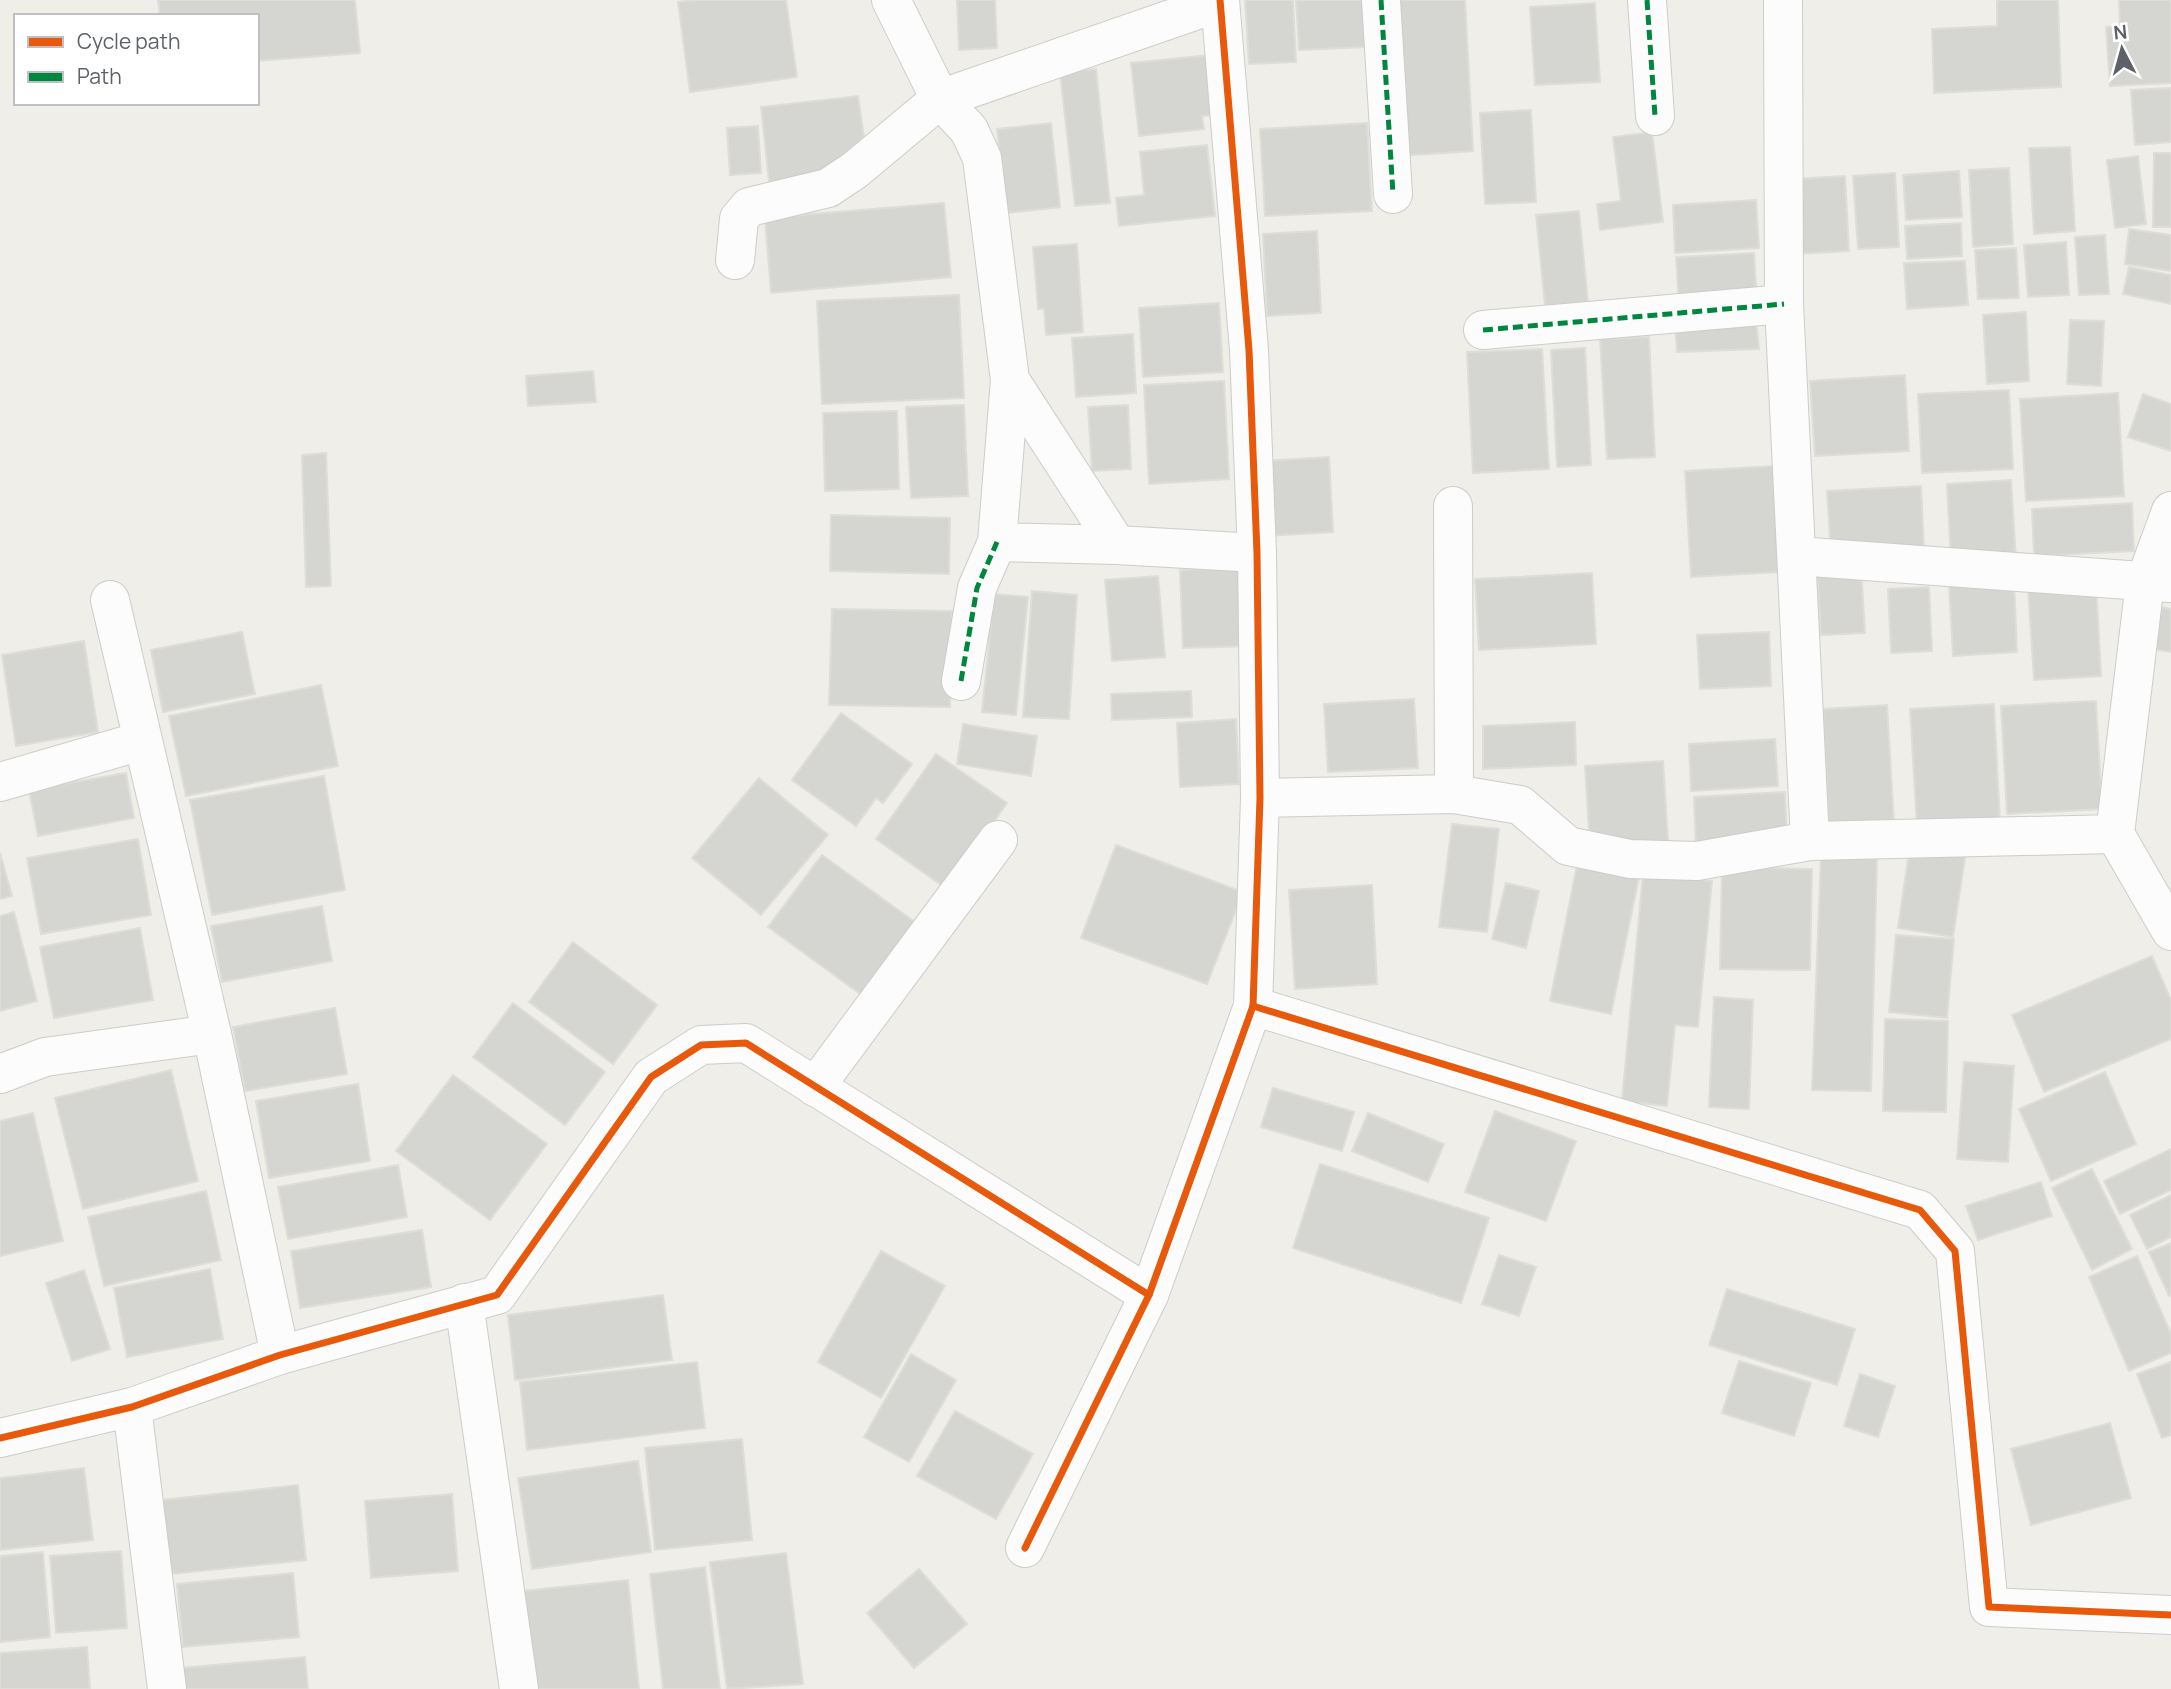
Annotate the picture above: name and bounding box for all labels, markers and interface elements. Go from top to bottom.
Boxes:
legend [14,14,259,105]
north arrow [2087,14,2157,84]
text: N [2112,18,2128,46]
text: Cycle path [77,27,180,55]
text: Path [77,62,122,90]

